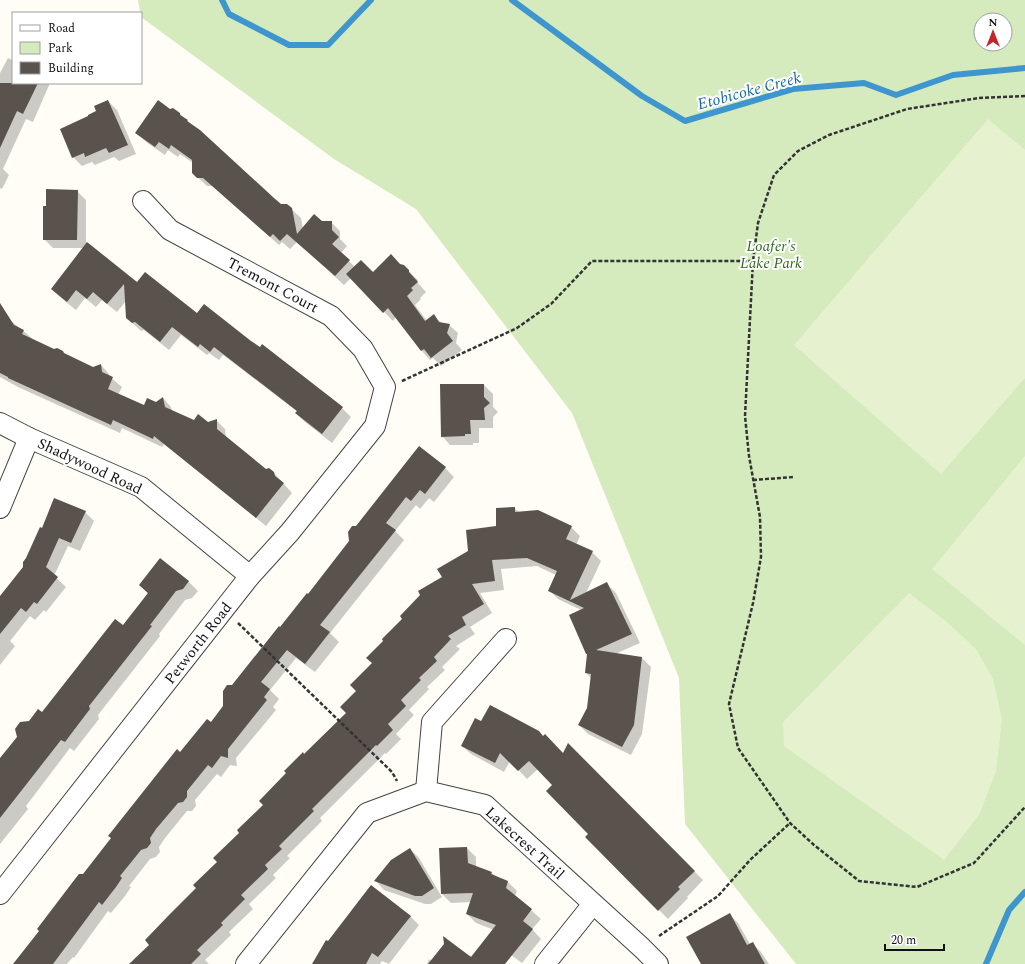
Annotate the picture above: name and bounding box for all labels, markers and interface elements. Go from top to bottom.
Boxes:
legend [12,12,142,84]
north arrow [973,12,1013,52]
text: N [989,14,998,31]
text: Road [48,19,75,38]
text: Park [48,39,73,58]
text: Building [48,59,94,78]
water label: Etobicoke Creek [695,65,804,116]
park label: Loafer's Lake Park [740,235,802,275]
street label: Tremont Court [223,252,322,319]
street label: Shadywood Road [34,432,146,501]
street label: Petworth Road [159,597,238,689]
street label: Lakecrest Trail [480,801,570,885]
scale bar [885,926,944,952]
text: 20 m [891,931,916,950]

